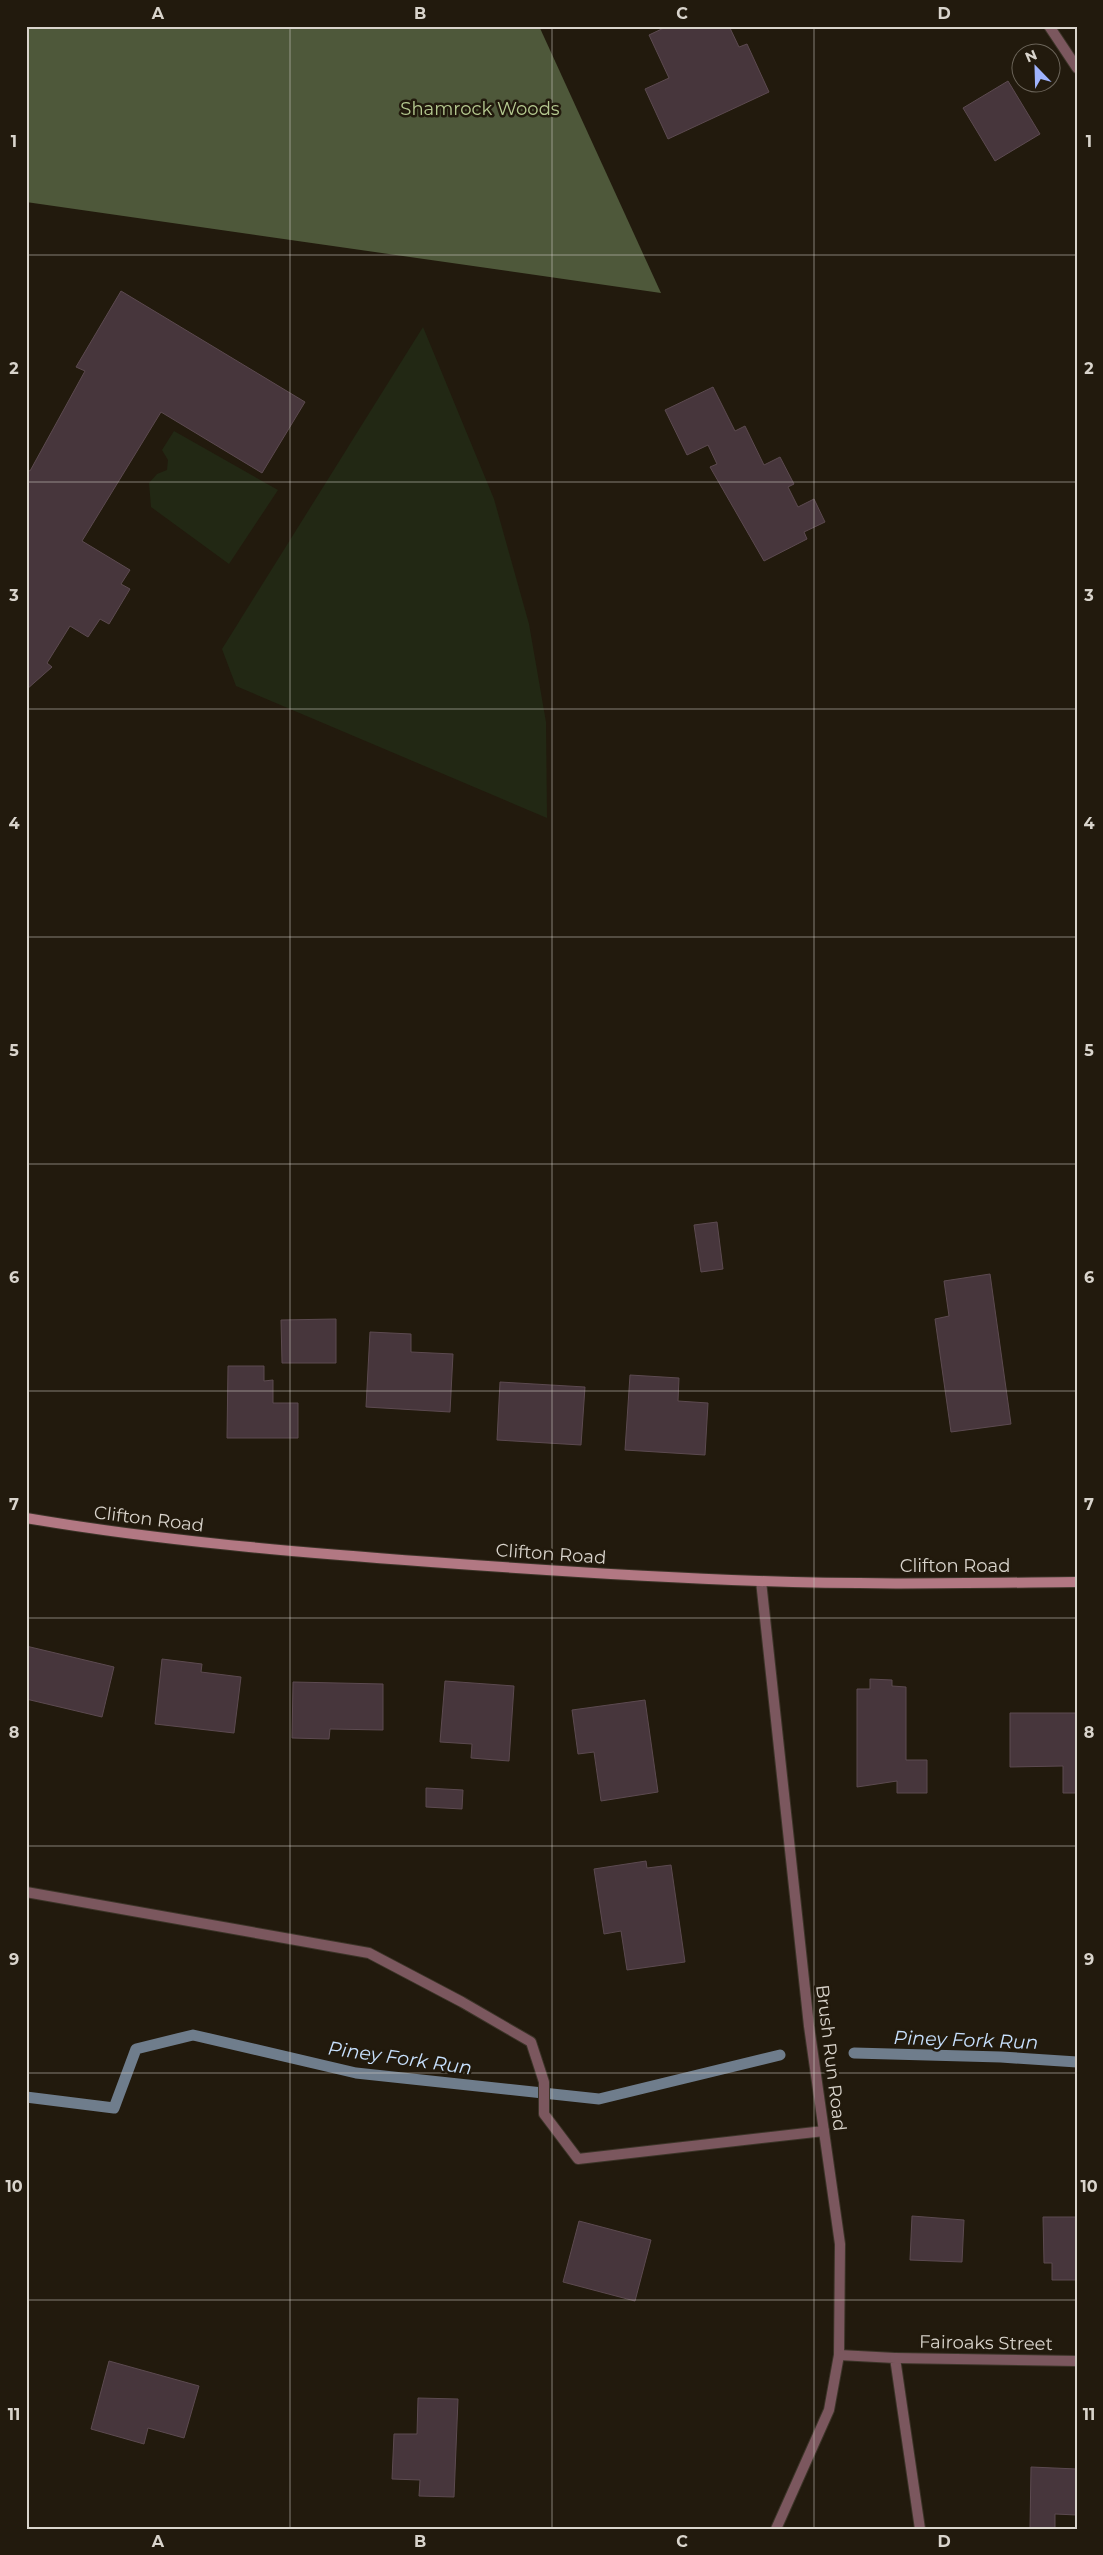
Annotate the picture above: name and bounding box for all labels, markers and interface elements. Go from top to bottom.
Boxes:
text: A [151,4,165,23]
text: B [414,4,426,23]
text: C [676,4,688,23]
text: D [937,4,951,23]
north arrow [1010,42,1060,92]
text: N [1022,46,1040,67]
park label: Shamrock Woods [400,98,560,120]
text: 1 [11,132,17,151]
text: 1 [1086,132,1092,151]
text: 2 [9,359,19,378]
text: 2 [1084,359,1094,378]
text: 3 [8,586,19,605]
text: 3 [1083,586,1094,605]
text: 4 [8,814,20,833]
text: 4 [1083,814,1095,833]
text: 5 [9,1041,19,1060]
text: 5 [1084,1041,1094,1060]
text: 6 [9,1268,19,1287]
text: 6 [1084,1268,1094,1287]
text: 7 [9,1495,19,1514]
text: 7 [1084,1495,1094,1514]
street label: Clifton Road [93,1501,205,1537]
street label: Clifton Road [495,1539,607,1569]
street label: Clifton Road [900,1555,1010,1577]
text: 8 [9,1723,19,1742]
text: 8 [1084,1723,1094,1742]
text: 9 [9,1950,19,1969]
text: 9 [1084,1950,1094,1969]
street label: Brush Run Road [811,1983,851,2133]
water label: Piney Fork Run [893,2026,1039,2054]
water label: Piney Fork Run [327,2037,473,2079]
text: 10 [5,2177,23,2196]
text: 10 [1080,2177,1098,2196]
street label: Fairoaks Street [919,2331,1053,2355]
text: 11 [8,2405,20,2424]
text: 11 [1083,2405,1095,2424]
text: A [151,2532,165,2551]
text: B [414,2532,426,2551]
text: C [676,2532,688,2551]
text: D [937,2532,951,2551]

